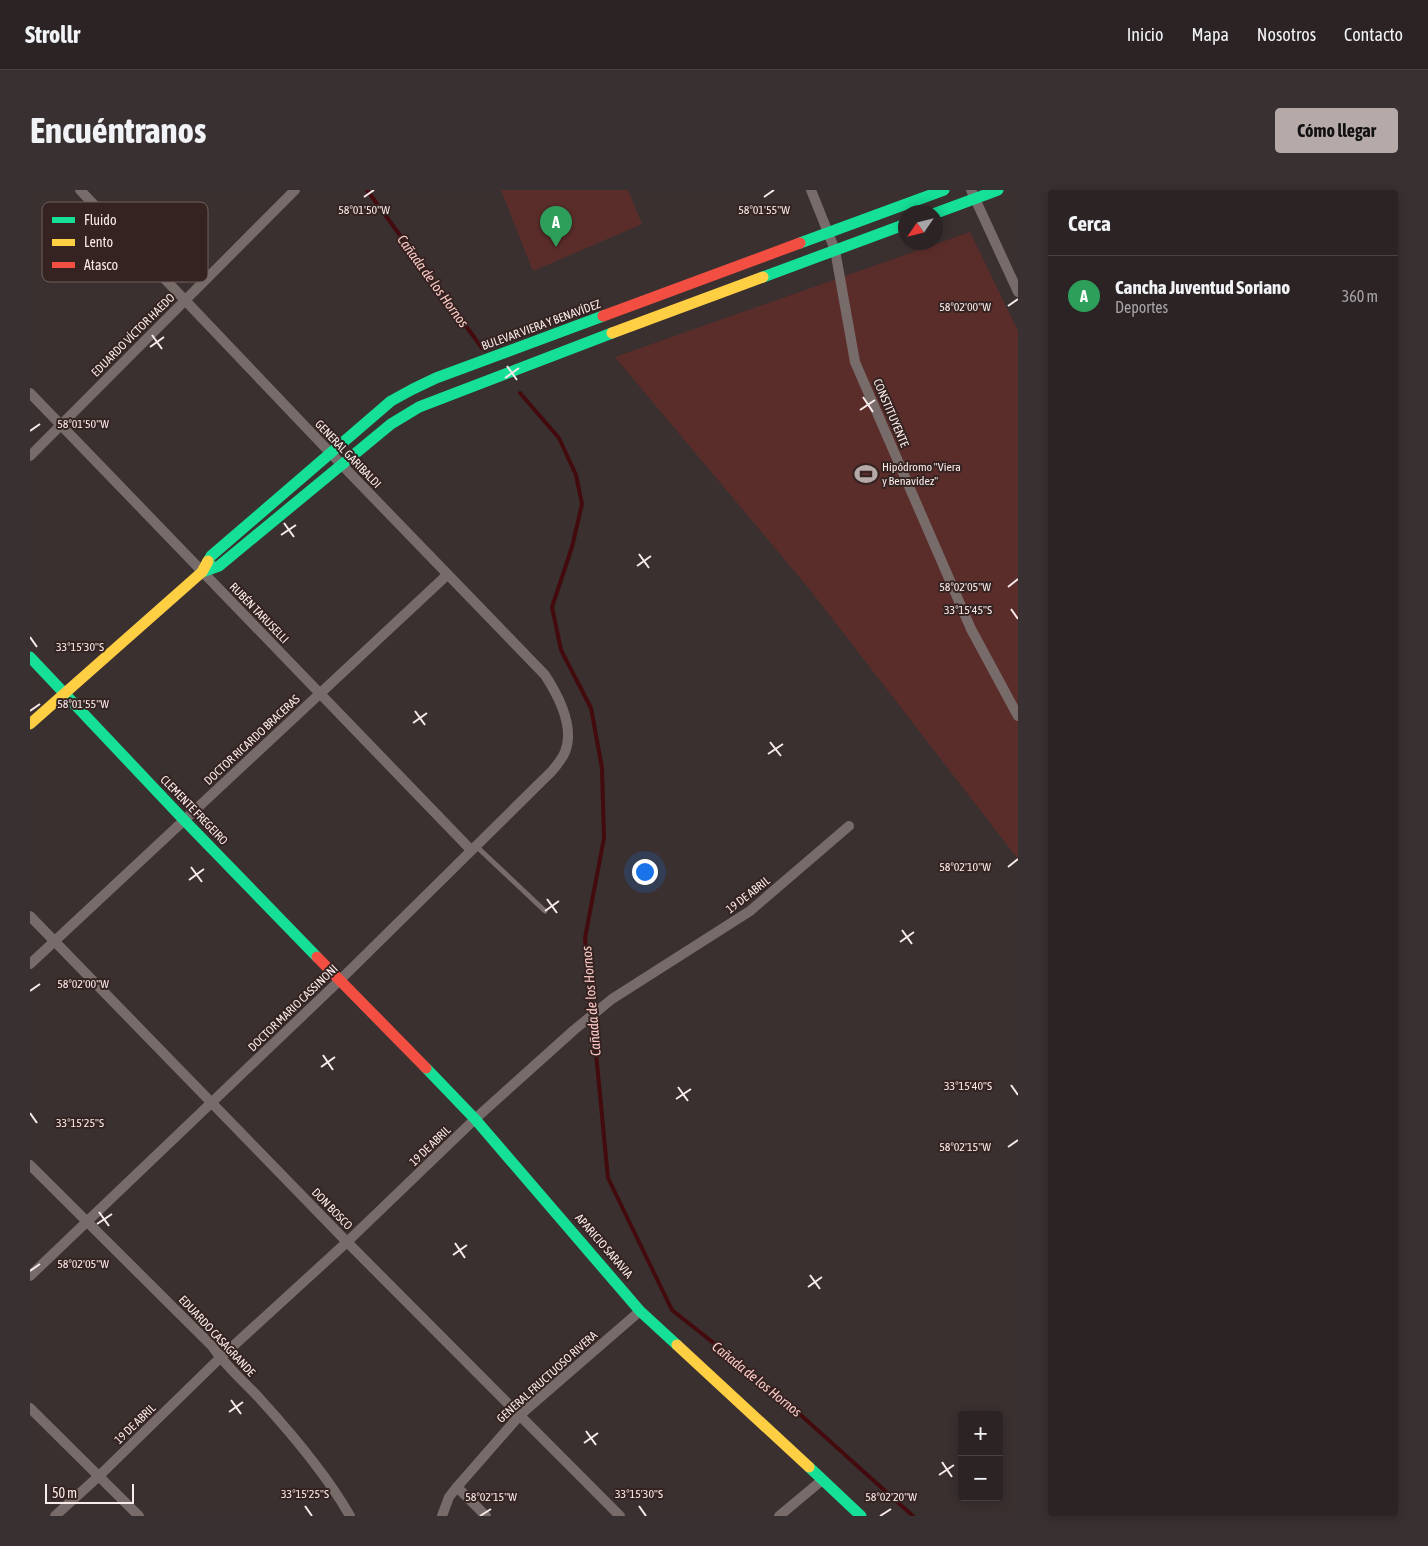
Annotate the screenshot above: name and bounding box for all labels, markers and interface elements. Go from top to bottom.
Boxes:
text: Strollr [25,21,80,48]
text: Inicio [1127,24,1163,45]
text: Mapa [1191,24,1229,45]
text: Nosotros [1257,24,1316,45]
text: Contacto [1344,24,1403,45]
button: Cómo llegar [1275,108,1398,153]
text: Encuéntranos [30,110,206,150]
legend [42,202,208,282]
text: 58°01'50"W [338,203,390,217]
text: 58°01'55"W [738,203,790,217]
north arrow [898,205,943,250]
pin: A [540,206,572,247]
text: Cerca [1068,211,1111,235]
text: Fluido [84,212,117,228]
water label: Cañada de los Hornos [394,232,472,330]
text: Lento [84,234,113,250]
text: Atasco [84,257,118,273]
text: Cancha Juventud Soriano [1115,276,1290,298]
text: A [1080,287,1088,305]
text: 360 m [1342,287,1378,305]
street label: EDUARDO VÍCTOR HAEDO [88,290,178,380]
street label: BULEVAR VIERA Y BENAVÍDEZ [479,297,603,353]
text: Deportes [1115,298,1168,316]
text: 58°02'00"W [939,300,991,314]
street label: CONSTITUYENTE [870,377,912,449]
text: 58°01'50"W [57,417,109,431]
street label: GENERAL GARIBALDI [312,417,384,491]
place label: Hipódromo "Viera y Benavídez" [882,460,961,488]
sports icon: Hipódromo "Viera y Benavídez" [853,461,879,487]
street label: RUBÉN TARUSELLI [227,580,291,646]
text: 58°02'05"W [939,580,991,594]
text: 33°15'45"S [944,603,992,617]
text: 33°15'30"S [56,640,104,654]
street label: DOCTOR RICARDO BRACERAS [201,692,303,788]
text: 58°01'55"W [57,697,109,711]
street label: CLEMENTE FREGEIRO [157,772,231,848]
your location [632,859,658,885]
text: 58°02'10"W [939,860,991,874]
street label: 19 DE ABRIL [723,873,773,916]
water label: Cañada de los Hornos [578,945,604,1057]
street label: DOCTOR MARIO CASSINONI [245,962,341,1054]
text: 58°02'00"W [57,977,109,991]
text: 33°15'40"S [944,1079,992,1093]
text: 33°15'25"S [56,1116,104,1130]
street label: 19 DE ABRIL [407,1123,454,1169]
text: 58°02'15"W [939,1140,991,1154]
street label: DON BOSCO [309,1185,355,1233]
street label: APARICIO SARAVIA [572,1211,636,1281]
text: 58°02'05"W [57,1257,109,1271]
street label: EDUARDO CASAGRANDE [176,1293,258,1379]
street label: GENERAL FRUCTUOSO RIVERA [494,1328,600,1426]
water label: Cañada de los Hornos [709,1338,805,1420]
street label: 19 DE ABRIL [112,1401,159,1447]
map controls [958,1411,1003,1501]
button: + [958,1411,1003,1456]
button: − [958,1456,1003,1501]
scale bar [45,1481,134,1504]
text: 50 m [52,1485,77,1501]
text: 33°15'25"S [281,1487,329,1501]
text: 33°15'30"S [615,1487,663,1501]
text: 58°02'15"W [465,1490,517,1504]
text: 58°02'20"W [865,1490,917,1504]

